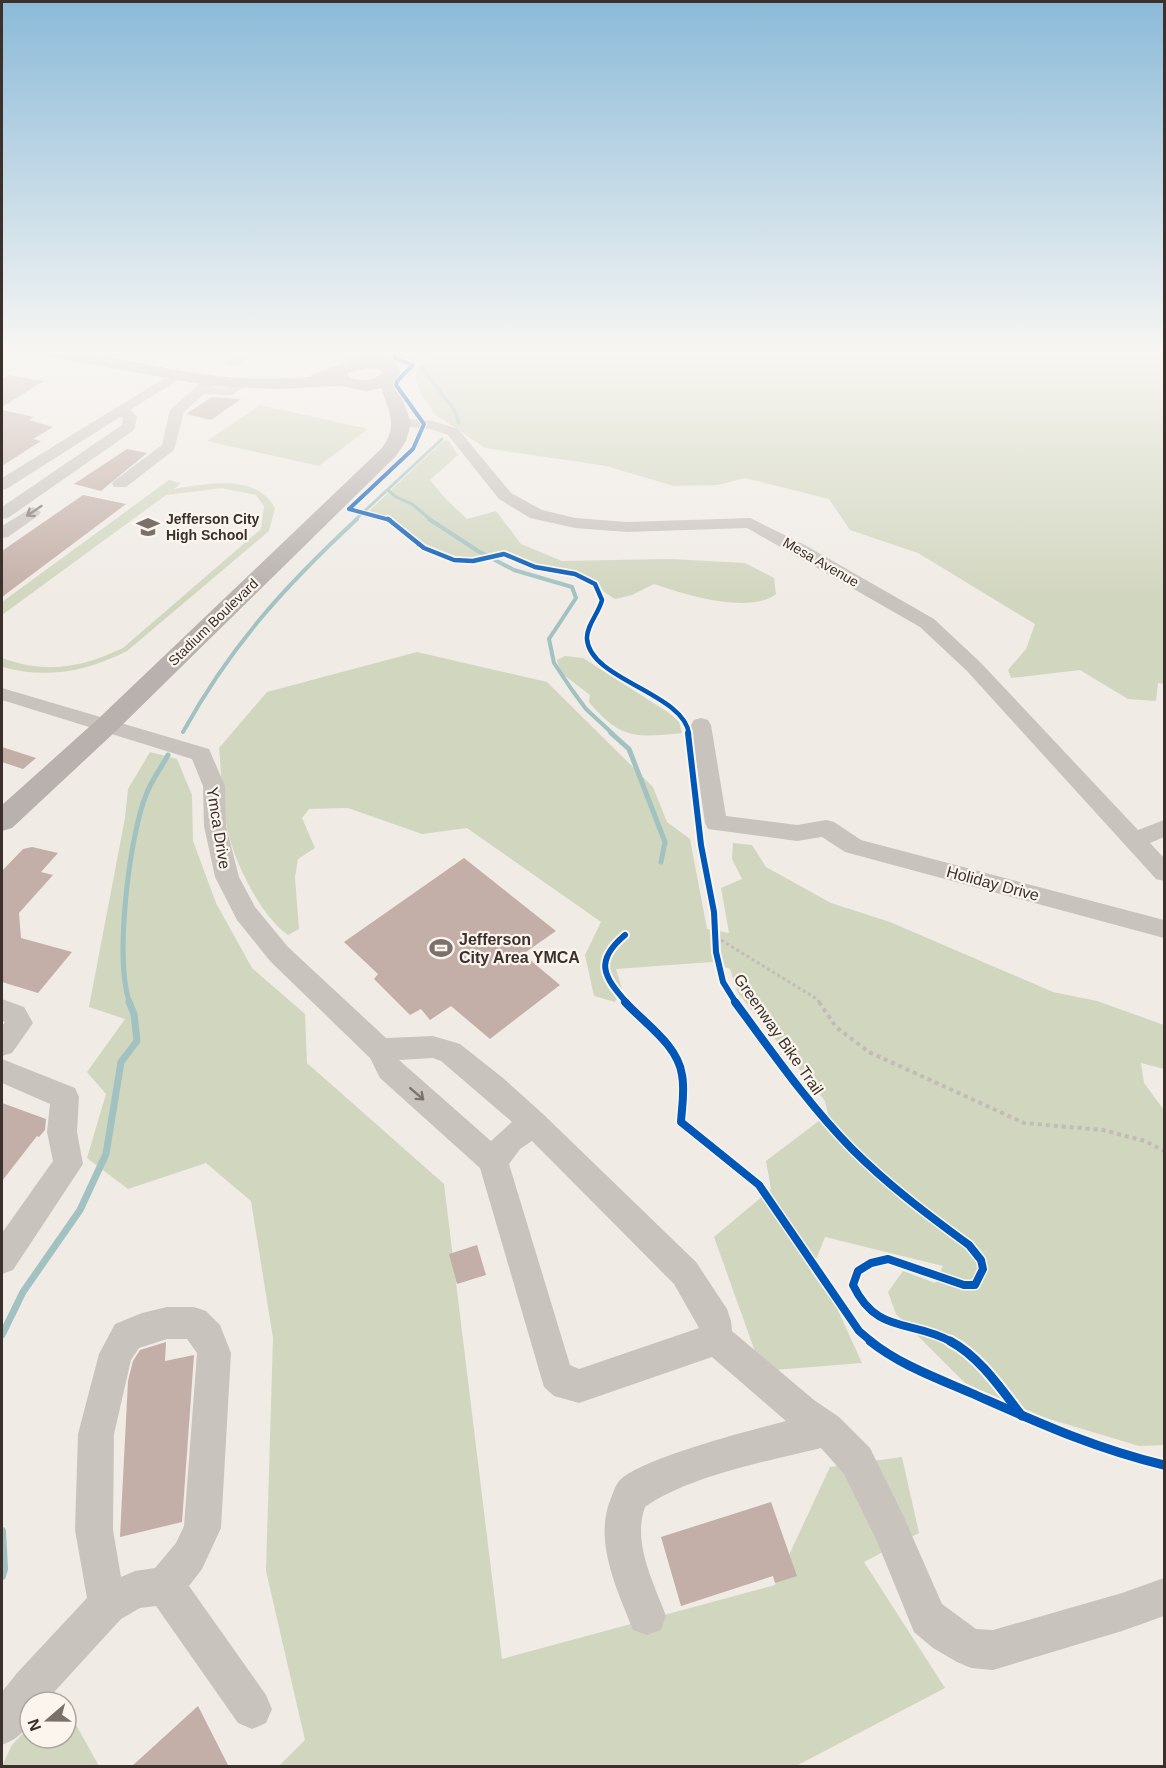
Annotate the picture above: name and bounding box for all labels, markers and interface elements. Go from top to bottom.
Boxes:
one-way arrow [27,505,43,517]
place label: Jefferson City High School [166,511,260,543]
school or university icon: Jefferson City High School [135,514,161,540]
street label: Mesa Avenue [780,534,862,590]
street label: Stadium Boulevard [165,575,261,669]
street label: Ymca Drive [204,786,233,870]
street label: Holiday Drive [945,863,1041,904]
place label: Jefferson City Area YMCA [459,931,580,966]
sports icon: Jefferson City Area YMCA [428,935,454,961]
street label: Greenway Bike Trail [731,971,827,1098]
one-way arrow [409,1087,424,1101]
north arrow [18,1690,78,1750]
text: N [24,1717,44,1733]

